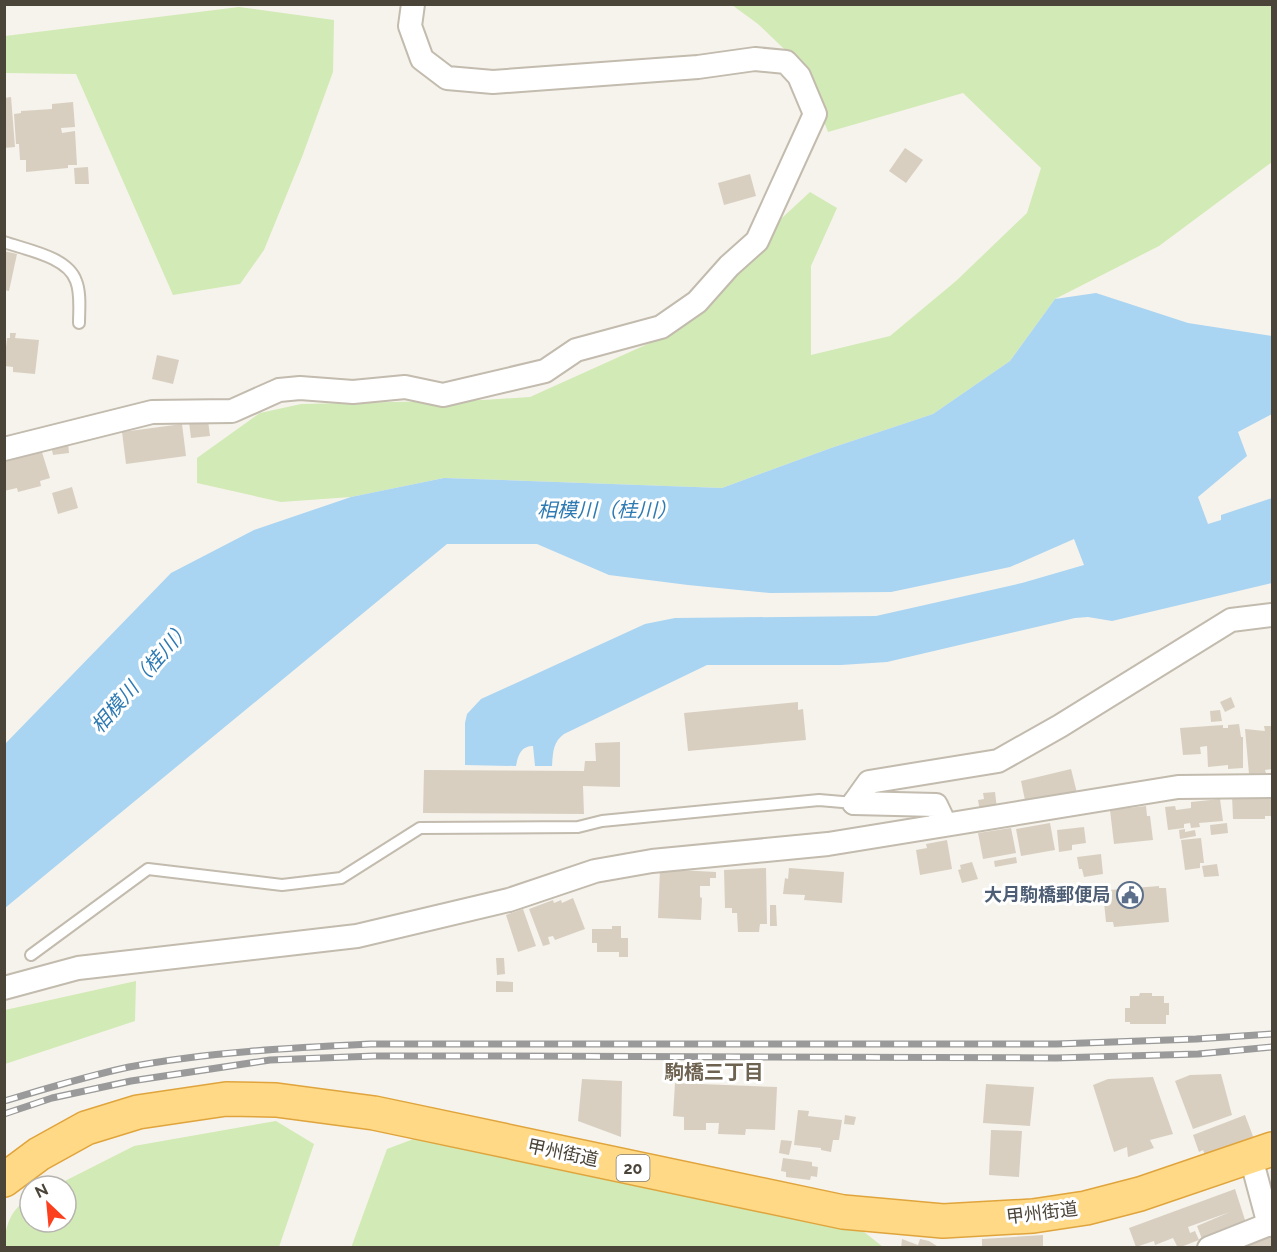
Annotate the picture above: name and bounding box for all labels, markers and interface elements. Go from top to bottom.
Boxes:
water label: 相模川（桂川） [537,498,677,522]
water label: 相模川（桂川） [86,616,196,738]
public building icon: 大月駒橋郵便局 [1115,880,1145,910]
place label: 大月駒橋郵便局 [984,884,1110,905]
district label: 駒橋三丁目 [664,1060,764,1084]
street label: 甲州街道 [526,1135,601,1170]
road number: 20 [616,1155,650,1181]
north arrow [18,1174,78,1234]
text: N [32,1180,51,1202]
street label: 甲州街道 [1005,1198,1079,1227]

